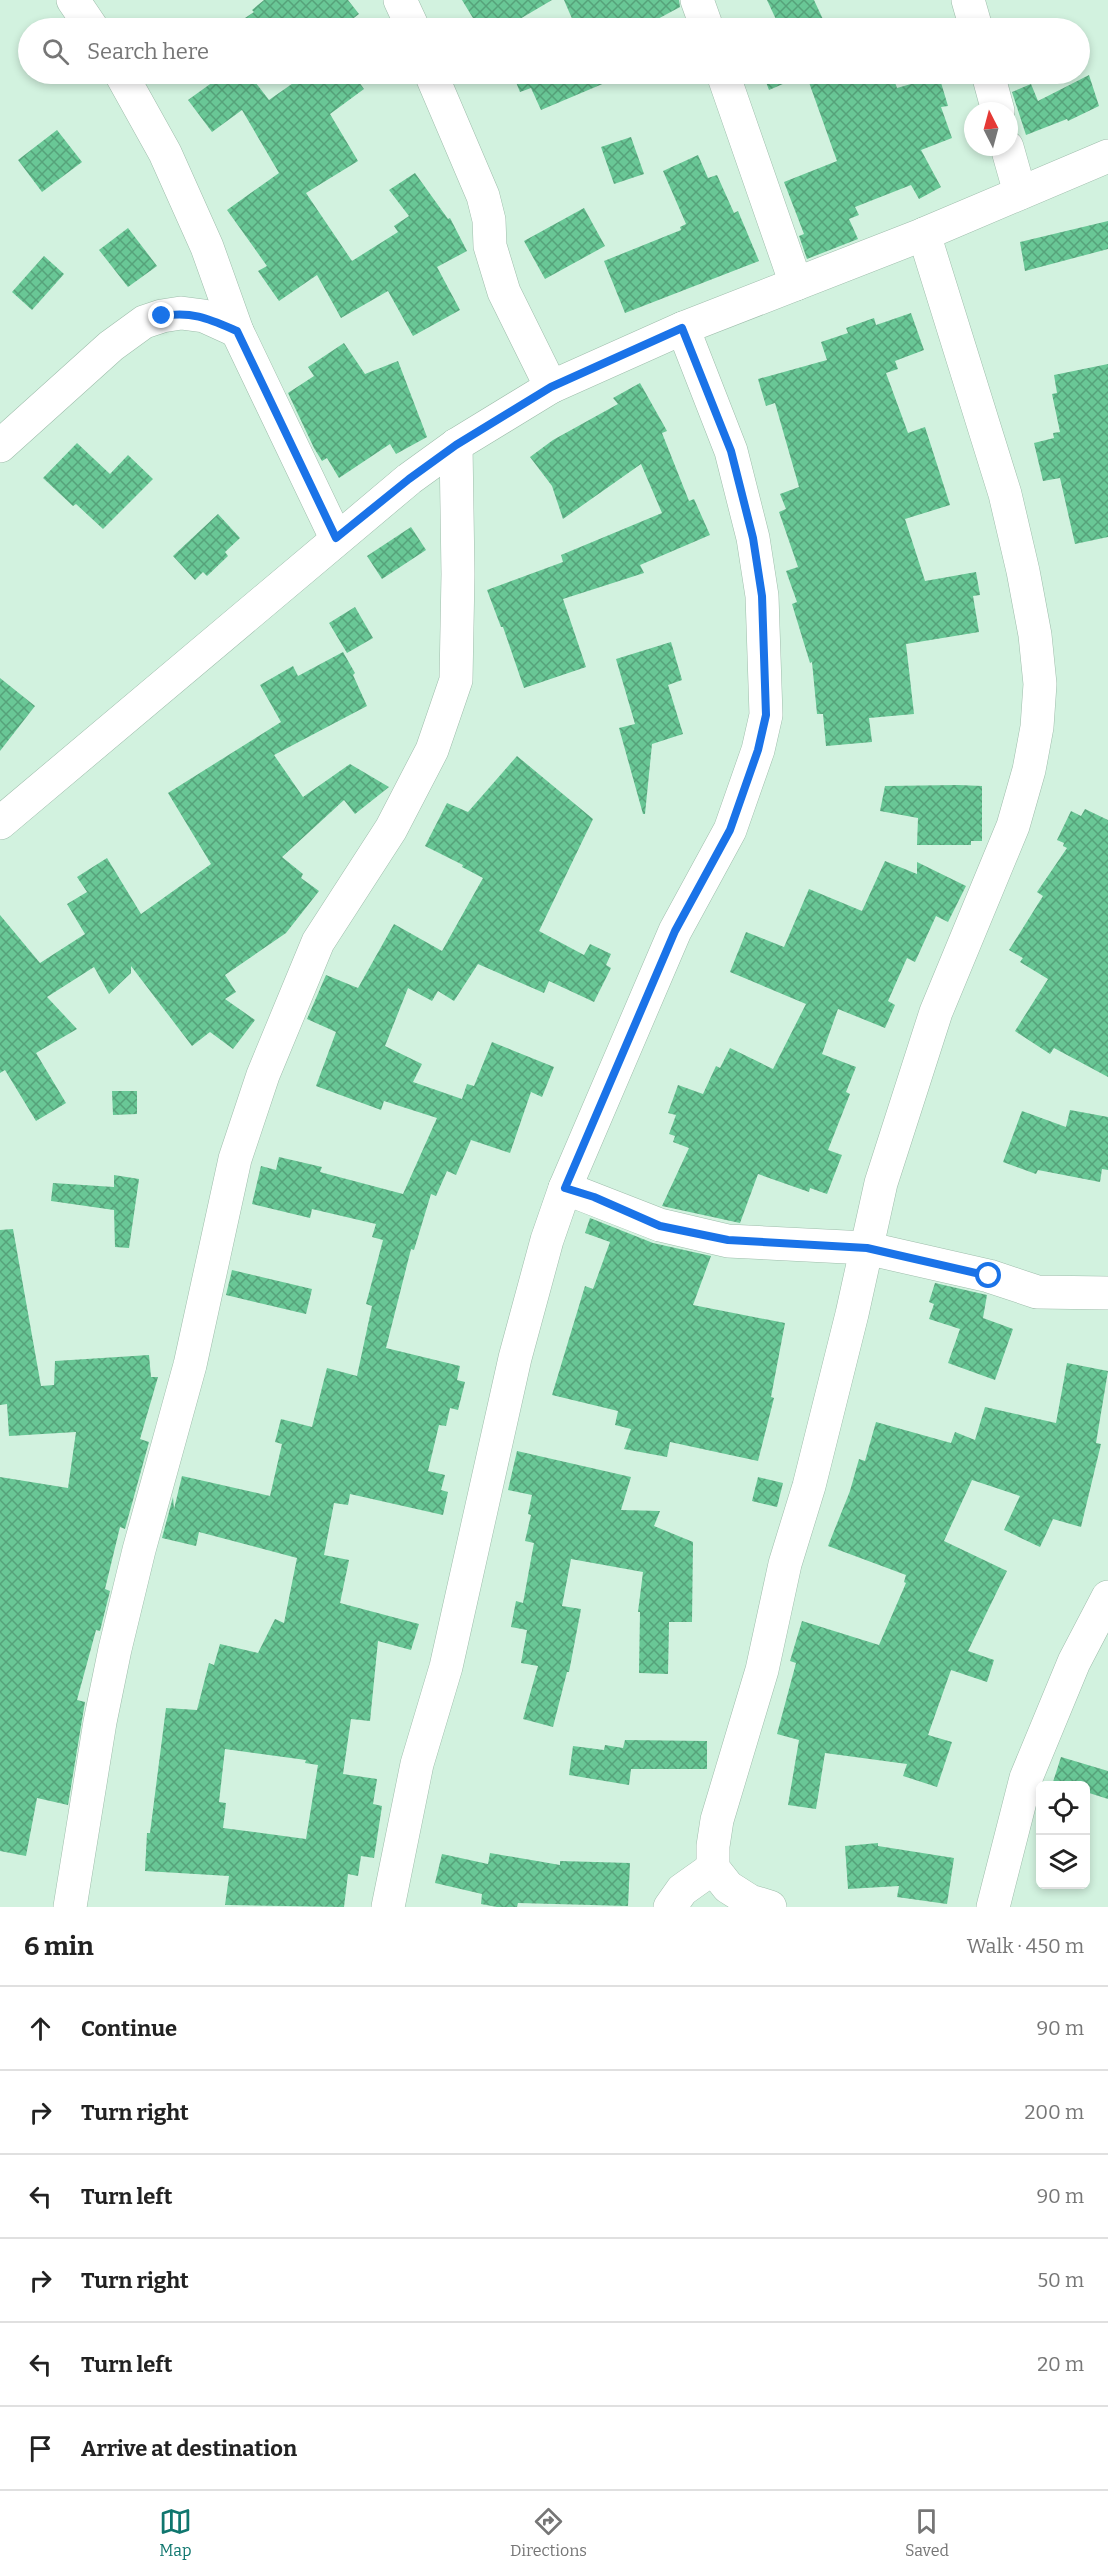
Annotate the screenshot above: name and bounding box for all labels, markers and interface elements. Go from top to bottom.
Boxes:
search box [18,18,1090,84]
icon: search [39,35,72,68]
text: Search here [87,38,209,65]
north arrow [964,102,1018,156]
route end [148,302,174,328]
route start [975,1262,1001,1288]
map controls [1036,1781,1090,1889]
button: locate [1036,1781,1090,1835]
button: layers [1036,1835,1090,1889]
text: 6 min [24,1931,94,1962]
text: Walk · 450 m [967,1934,1084,1958]
icon: ahead [24,2012,57,2045]
text: Continue [81,2015,177,2042]
text: 90 m [1036,2016,1084,2040]
icon: right [24,2096,57,2129]
text: Turn right [81,2099,189,2126]
text: 200 m [1024,2100,1084,2124]
icon: left [24,2180,57,2213]
text: Turn left [81,2183,173,2210]
text: 90 m [1036,2184,1084,2208]
icon: right [24,2264,57,2297]
text: Turn right [81,2267,189,2294]
text: 50 m [1037,2268,1084,2292]
icon: left [24,2348,57,2381]
text: Turn left [81,2351,173,2378]
text: 20 m [1037,2352,1084,2376]
icon: arrive [24,2432,57,2465]
text: Arrive at destination [81,2435,297,2462]
tab: Map [159,2505,192,2560]
tab: Directions [510,2505,587,2560]
tab: Saved [905,2505,949,2560]

